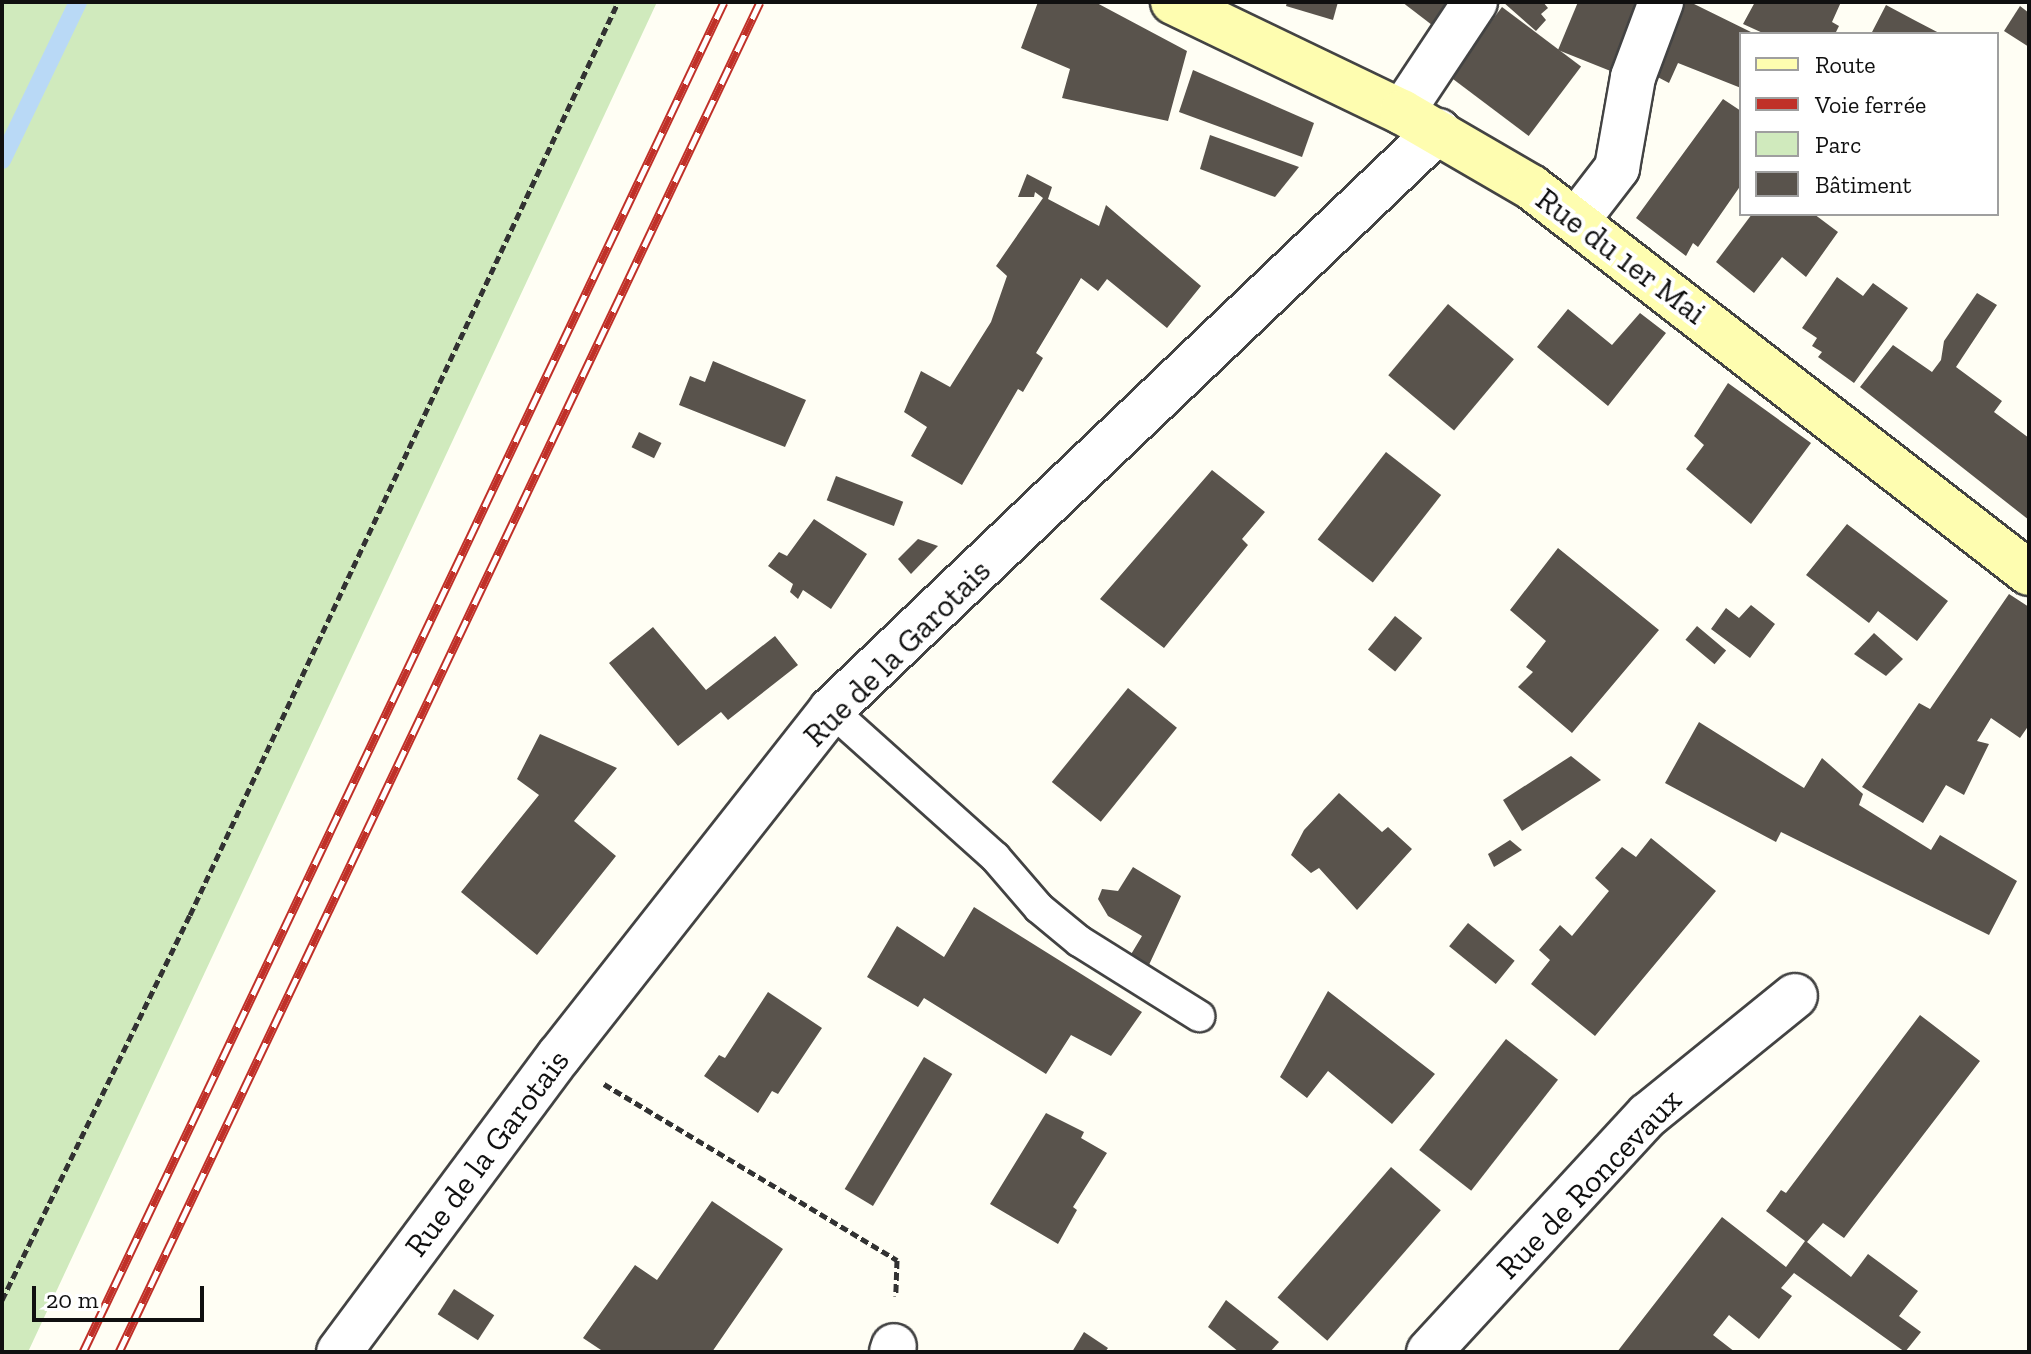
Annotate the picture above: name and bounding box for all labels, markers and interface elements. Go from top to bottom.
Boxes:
legend [1739,32,1999,216]
text: Route [1815,50,1875,79]
text: Voie ferrée [1815,90,1926,119]
text: Parc [1815,130,1861,159]
text: Bâtiment [1815,170,1911,199]
street label: Rue du 1er Mai [1528,180,1714,332]
street label: Rue de la Garotais [795,551,999,755]
street label: Rue de la Garotais [397,1042,577,1264]
street label: Rue de Roncevaux [1489,1081,1689,1287]
scale bar [36,1270,208,1320]
text: 20 m [46,1285,98,1314]

